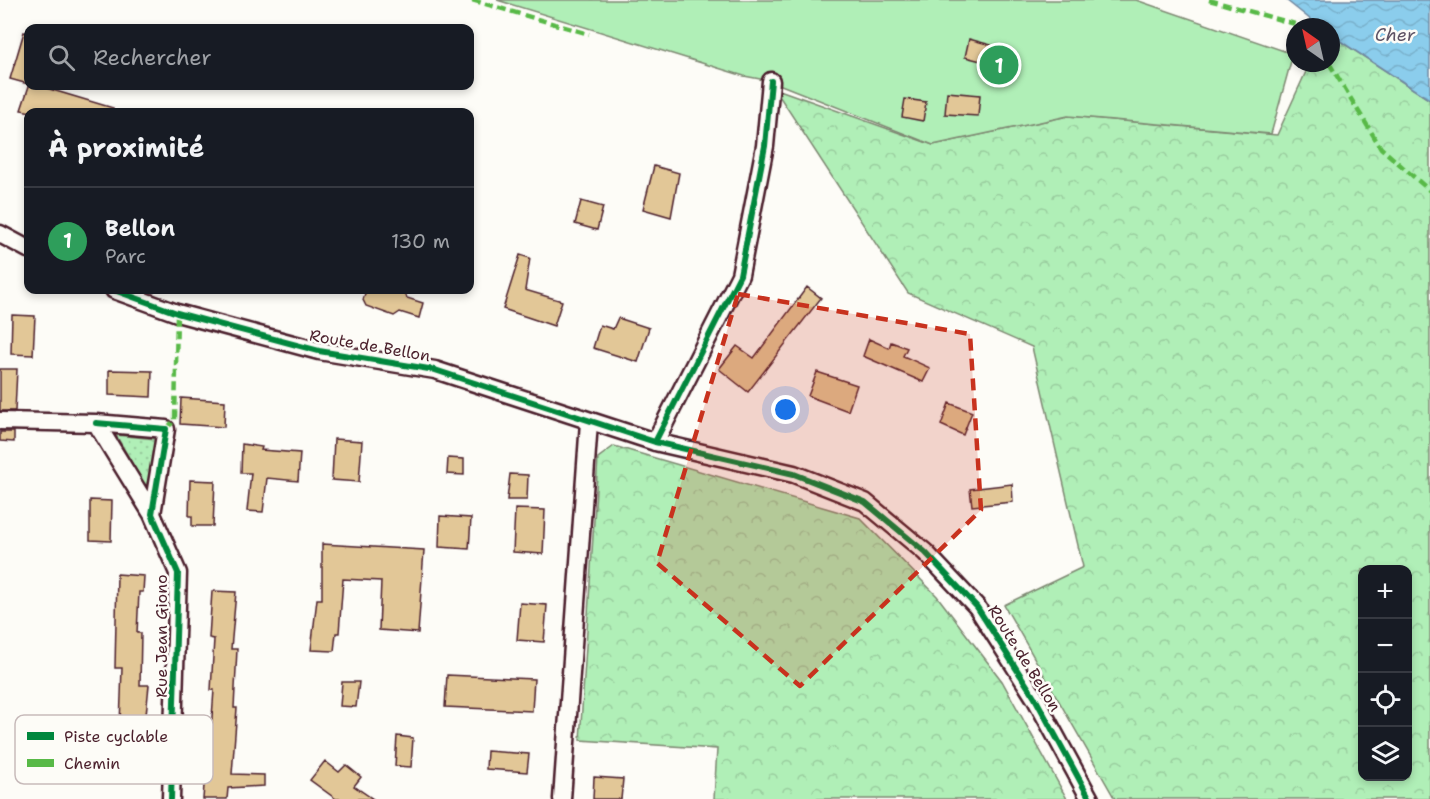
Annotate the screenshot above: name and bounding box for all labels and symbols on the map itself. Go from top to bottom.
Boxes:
north arrow [1286,18,1340,72]
water label: Cher [1375,23,1416,47]
pin: 1 [980,42,1018,88]
street label: Route de Bellon [308,325,432,366]
your location [771,395,800,424]
street label: Rue Jean Giono [151,574,172,698]
street label: Route de Bellon [983,601,1066,716]
legend [15,715,213,784]
text: Piste cyclable [64,726,168,747]
text: Chemin [64,753,120,774]

